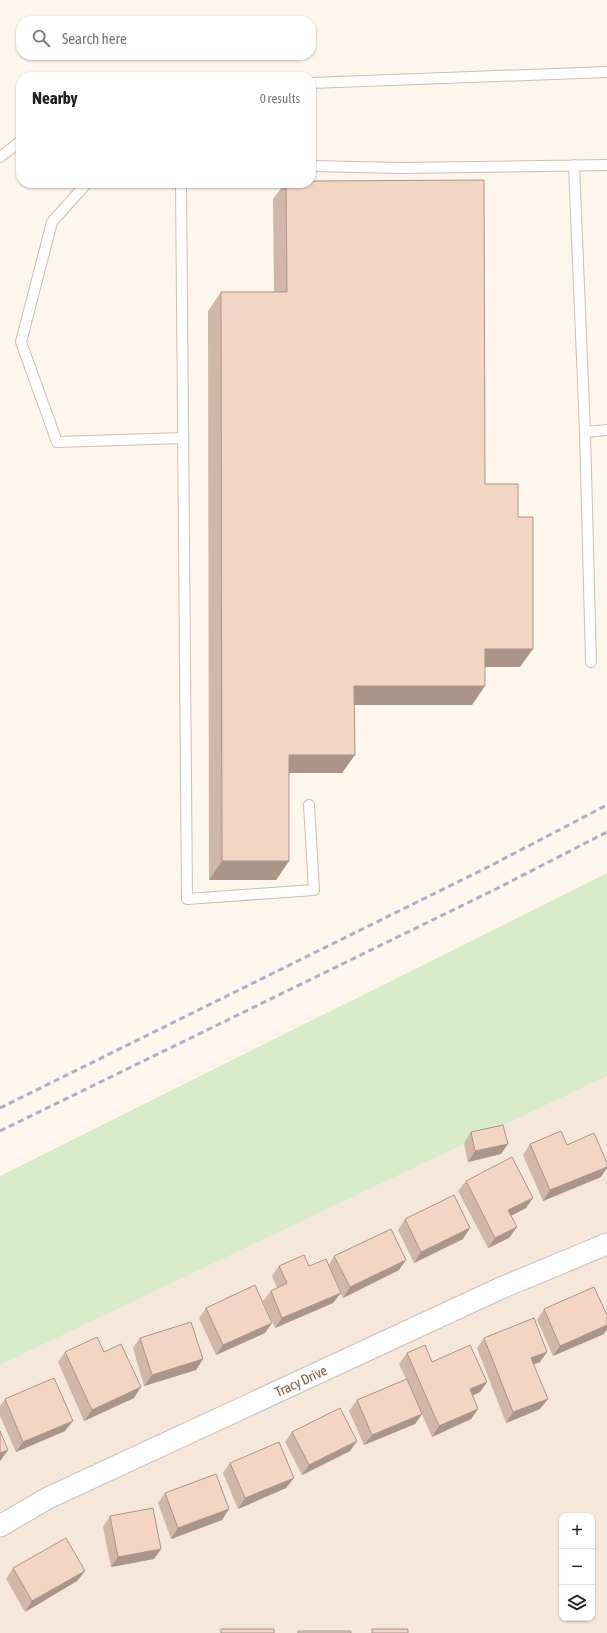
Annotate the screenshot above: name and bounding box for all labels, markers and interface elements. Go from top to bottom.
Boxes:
search box [16,16,316,60]
icon: search [30,27,52,49]
text: Search here [62,30,127,47]
text: Nearby [32,88,78,108]
text: 0 results [260,91,300,106]
street label: Tracy Drive [272,1362,330,1400]
map controls [559,1513,595,1621]
button: + [559,1513,595,1549]
button: − [559,1549,595,1585]
button: layers [559,1585,595,1621]

